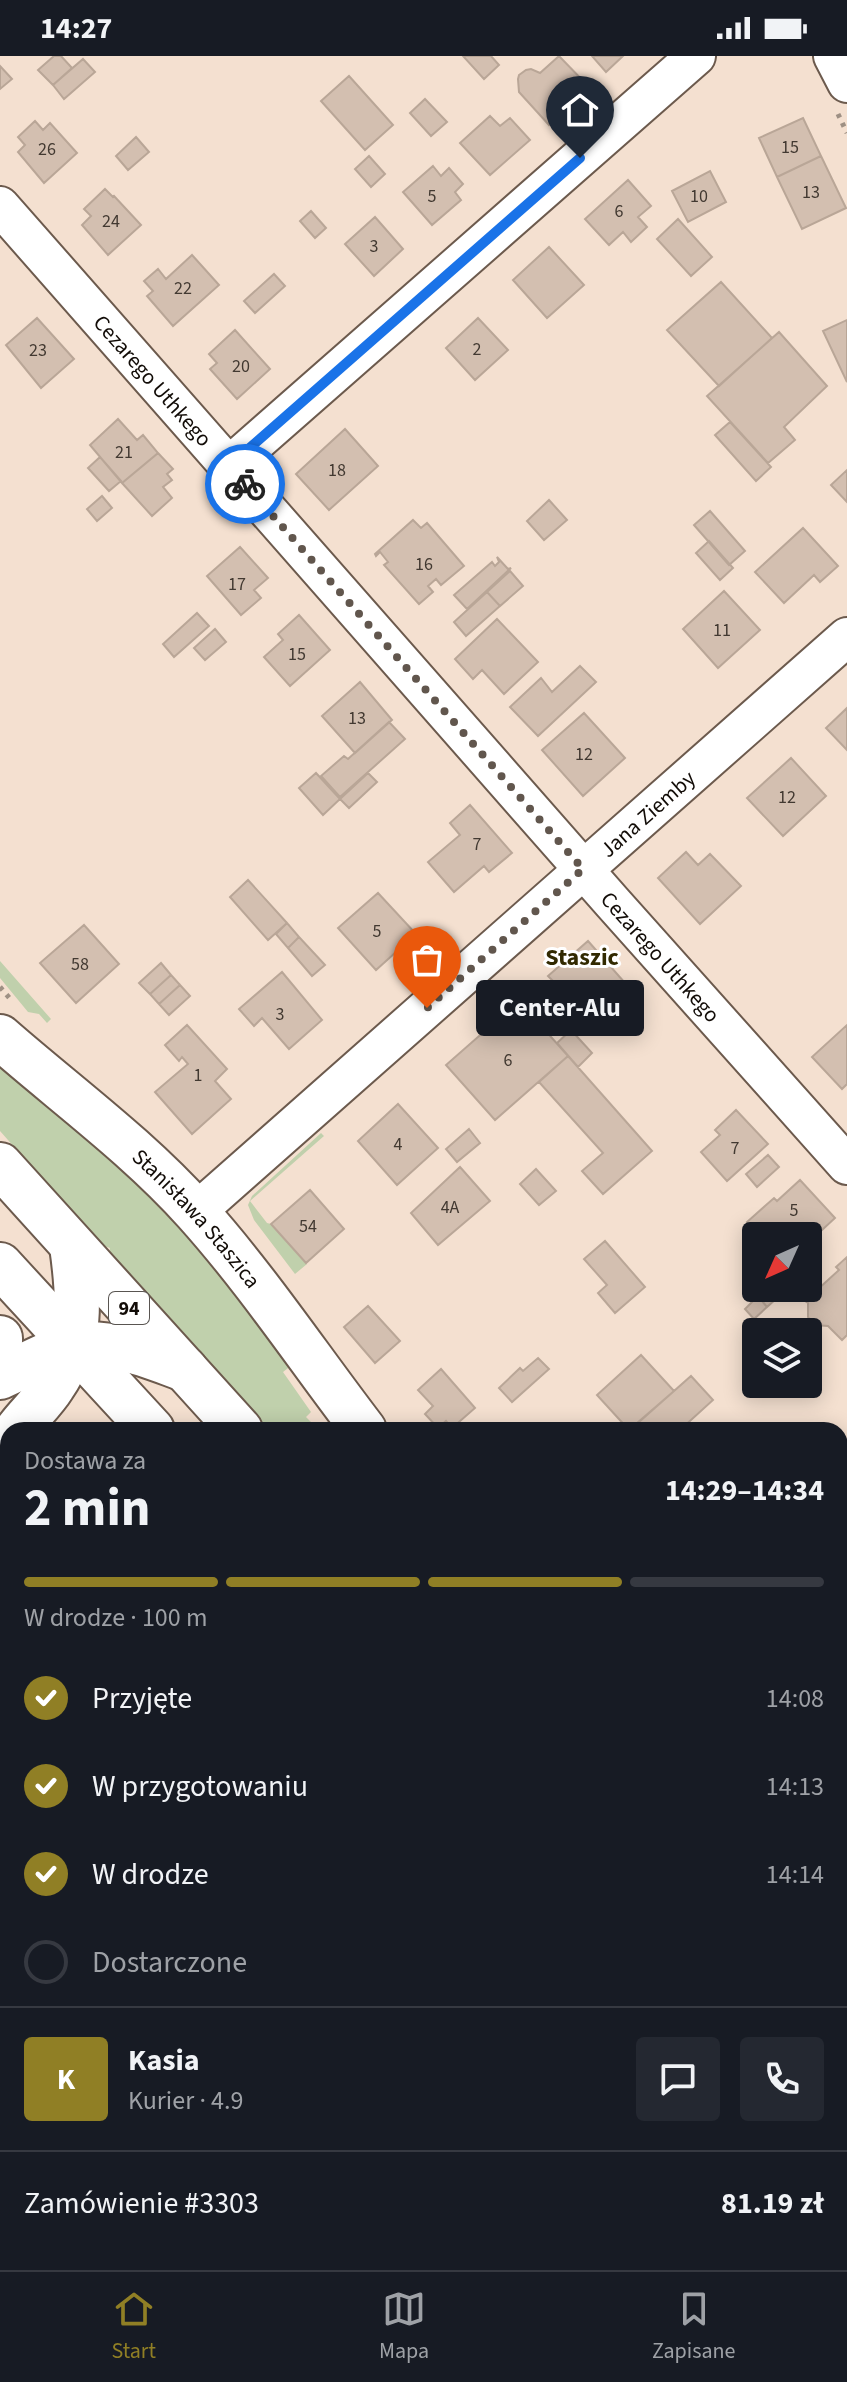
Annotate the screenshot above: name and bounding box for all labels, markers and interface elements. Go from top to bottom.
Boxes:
text: 14:27 [40,7,112,50]
pin [546,76,614,158]
icon: home [558,88,602,132]
house number: 15 [781,135,799,160]
house number: 26 [38,137,56,162]
house number: 13 [802,180,820,205]
house number: 5 [428,184,437,209]
house number: 10 [690,184,708,209]
house number: 6 [615,199,624,224]
house number: 24 [102,209,120,234]
house number: 3 [370,234,379,259]
house number: 22 [174,276,192,301]
street label: Cezarego Uthkego [86,308,219,454]
house number: 2 [473,337,482,362]
house number: 23 [29,338,47,363]
house number: 20 [232,354,250,379]
house number: 21 [115,440,133,465]
courier [205,444,285,524]
house number: 18 [328,458,346,483]
icon: bike [223,462,267,506]
house number: 16 [415,552,433,577]
house number: 17 [228,572,246,597]
house number: 11 [713,618,731,643]
house number: 15 [288,642,306,667]
house number: 13 [348,706,366,731]
house number: 12 [575,742,593,767]
street label: Jana Ziemby [593,763,703,865]
house number: 12 [778,785,796,810]
house number: 7 [473,832,482,857]
street label: Cezarego Uthkego [593,885,727,1030]
house number: 5 [373,919,382,944]
pin [393,926,461,1008]
icon: bag [405,938,449,982]
district label: Staszic [545,940,619,975]
house number: 58 [71,952,89,977]
callout: Center-Alu [475,980,643,1036]
text: Center-Alu [499,989,621,1026]
house number: 3 [276,1002,285,1027]
house number: 6 [504,1048,513,1073]
house number: 1 [194,1063,202,1088]
house number: 4 [394,1132,403,1157]
house number: 7 [731,1136,740,1161]
street label: Stanisława Staszica [125,1141,268,1295]
house number: 4A [441,1195,460,1220]
house number: 5 [790,1198,799,1223]
house number: 54 [299,1214,317,1239]
north arrow [742,1222,822,1302]
map controls [742,1222,822,1398]
road number: 94 [109,1292,149,1324]
button: layers [742,1318,822,1398]
text: Dostawa za [24,1442,146,1479]
text: 14:29–14:34 [665,1469,824,1512]
text: 2 min [24,1472,151,1546]
text: W drodze · 100 m [24,1599,207,1636]
icon: check [24,1676,68,1720]
text: Przyjęte [92,1677,192,1720]
text: 14:08 [766,1680,824,1717]
icon: check [24,1764,68,1808]
text: W przygotowaniu [92,1765,308,1808]
text: 14:13 [766,1768,824,1805]
icon: check [24,1852,68,1896]
text: W drodze [92,1853,209,1896]
text: 14:14 [766,1856,824,1893]
text: Dostarczone [92,1941,247,1984]
button: chat [636,2037,720,2121]
button: phone [740,2037,824,2121]
text: Kasia [128,2039,200,2082]
text: K [57,2058,75,2101]
text: Kurier · 4.9 [128,2082,243,2119]
text: Zamówienie #3303 [24,2182,259,2225]
text: 81.19 zł [721,2182,824,2225]
tab: Start [112,2287,156,2367]
tab: Mapa [379,2287,429,2367]
tab: Zapisane [652,2287,735,2367]

